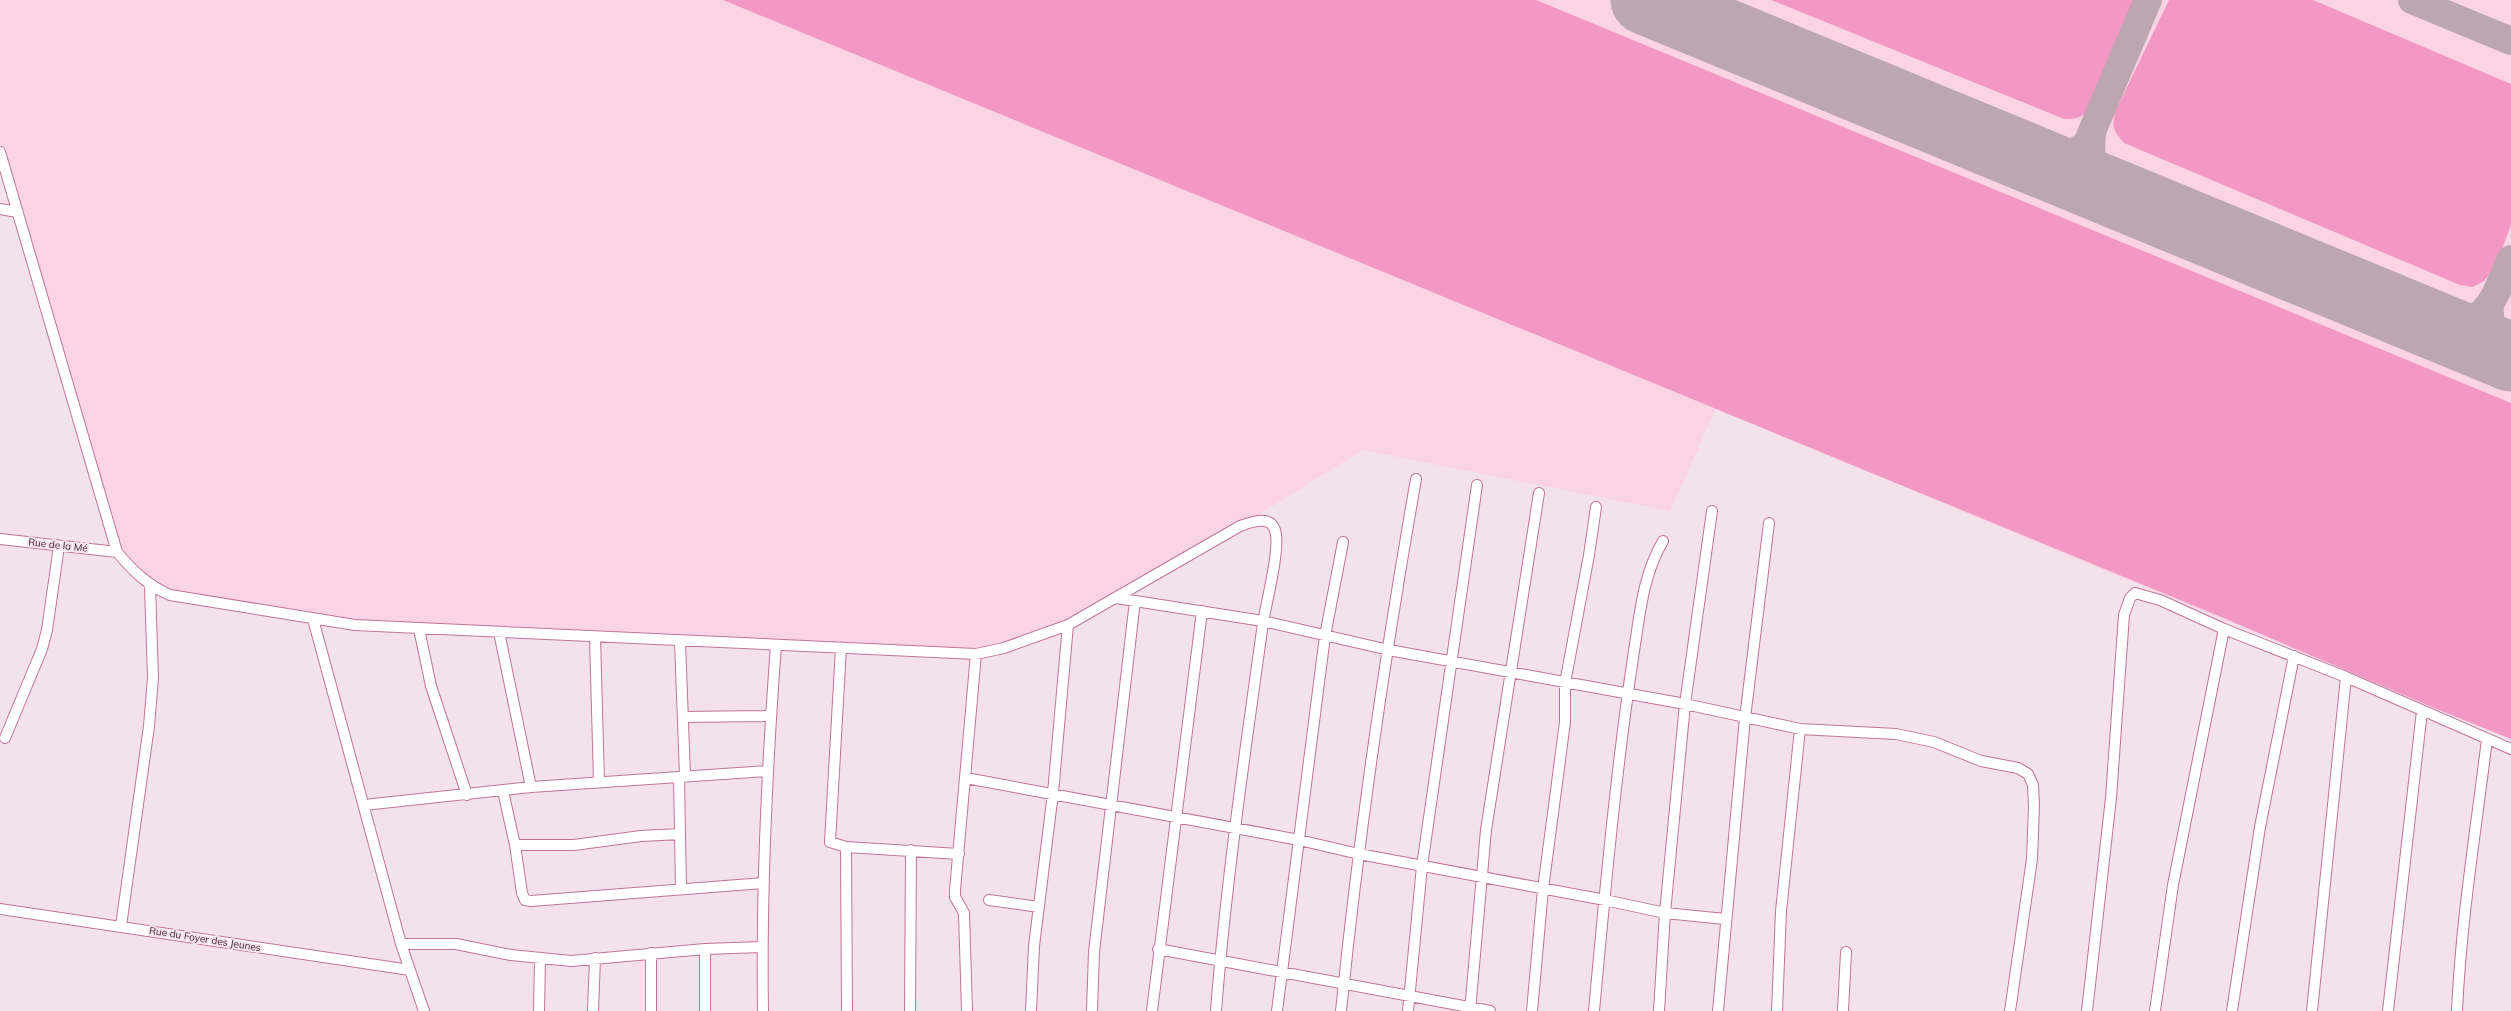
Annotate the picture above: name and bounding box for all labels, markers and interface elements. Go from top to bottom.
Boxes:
street label: Rue de la Mé [28,535,88,555]
street label: Rue du Foyer des Jeunes [148,924,262,954]

